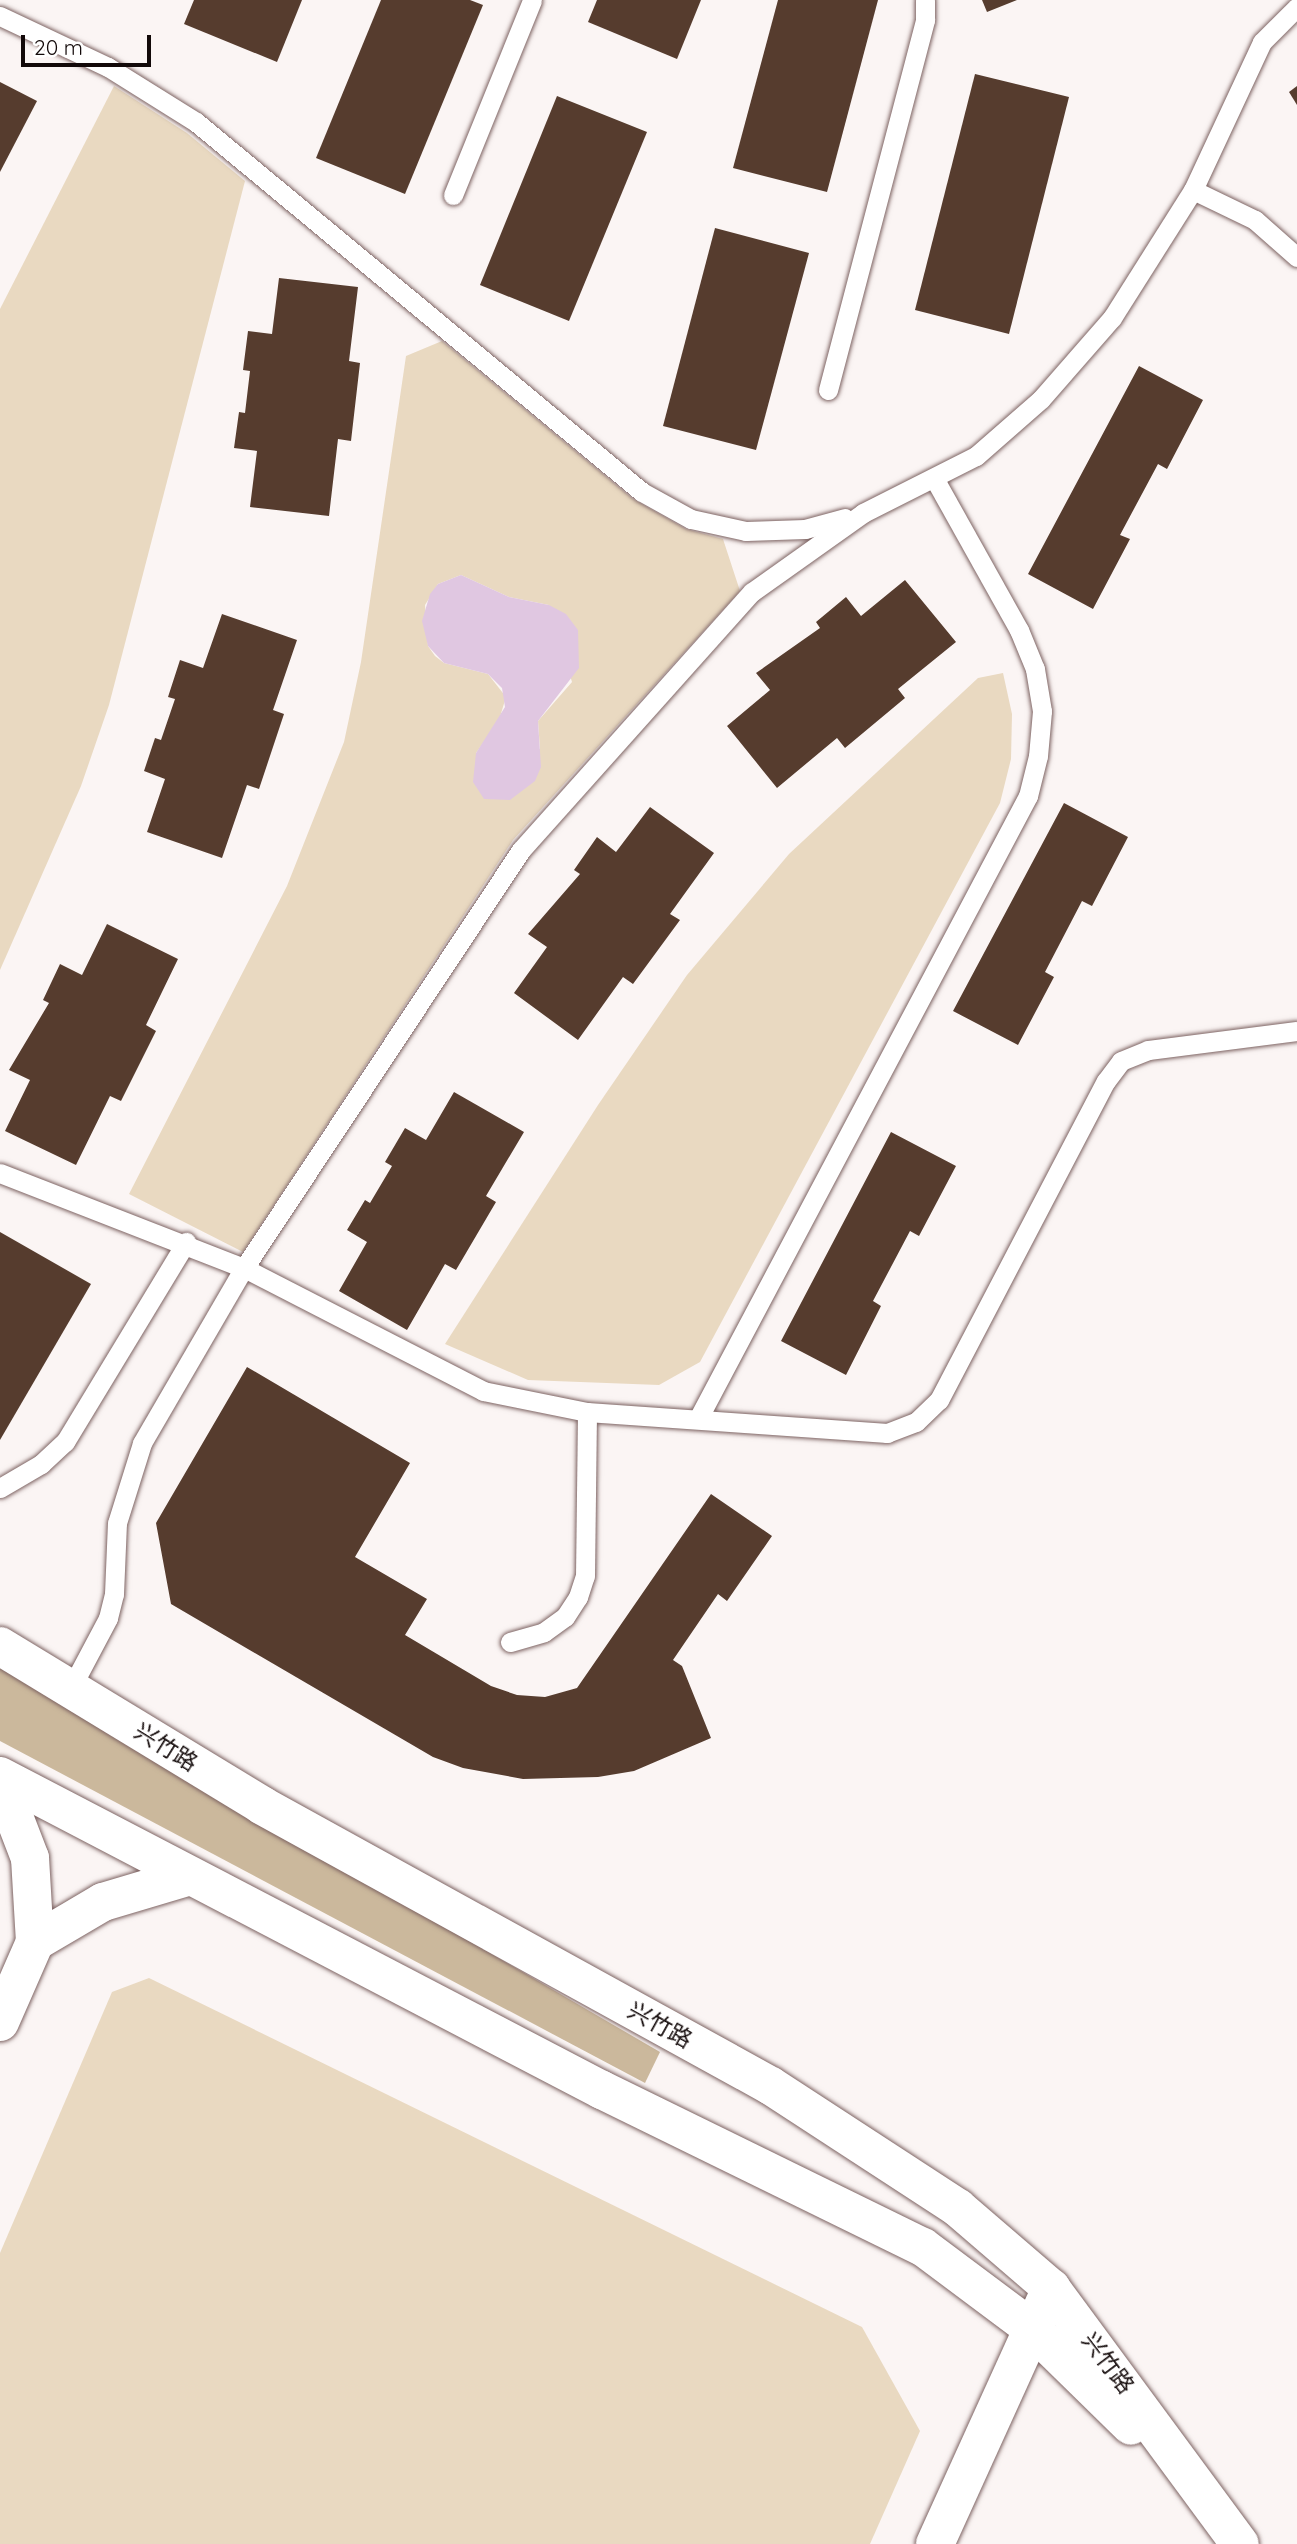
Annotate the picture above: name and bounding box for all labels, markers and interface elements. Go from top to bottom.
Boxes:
scale bar [24,21,154,65]
text: 20 m [34,34,83,60]
street label: 兴竹路 [129,1717,203,1777]
street label: 兴竹路 [623,1996,697,2054]
street label: 兴竹路 [1076,2327,1140,2399]

